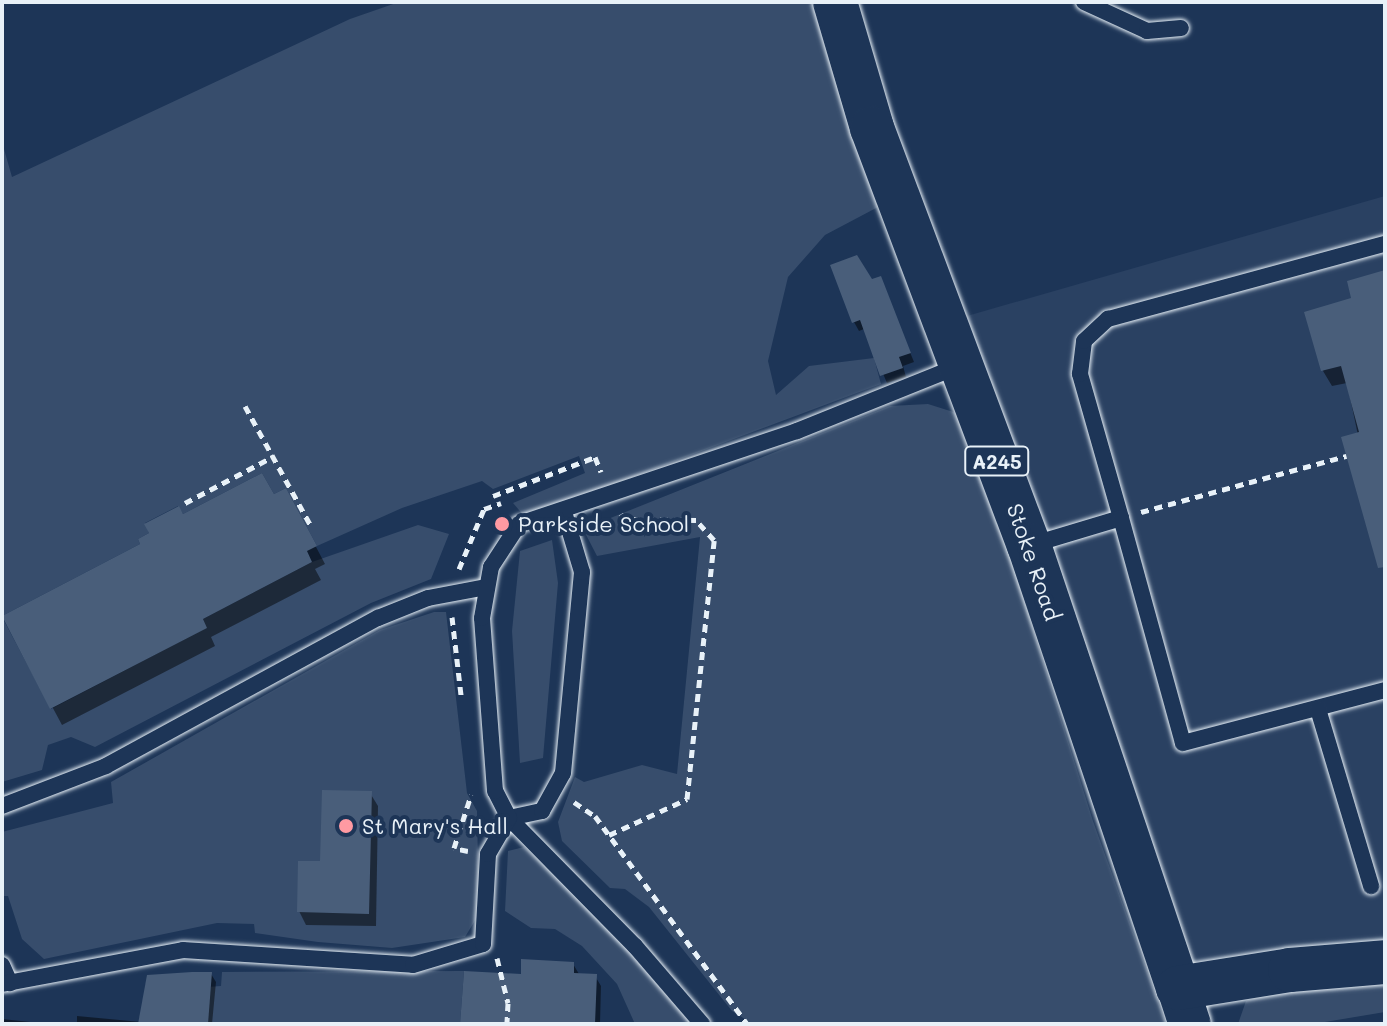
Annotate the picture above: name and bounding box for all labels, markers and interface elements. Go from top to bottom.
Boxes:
road number: A245 [963,445,1031,477]
street label: Stoke Road [1002,500,1066,624]
place label: Parkside School [518,511,689,537]
marker: Parkside School [493,515,511,533]
place label: St Mary's Hall [362,813,508,839]
marker: St Mary's Hall [337,817,355,835]

